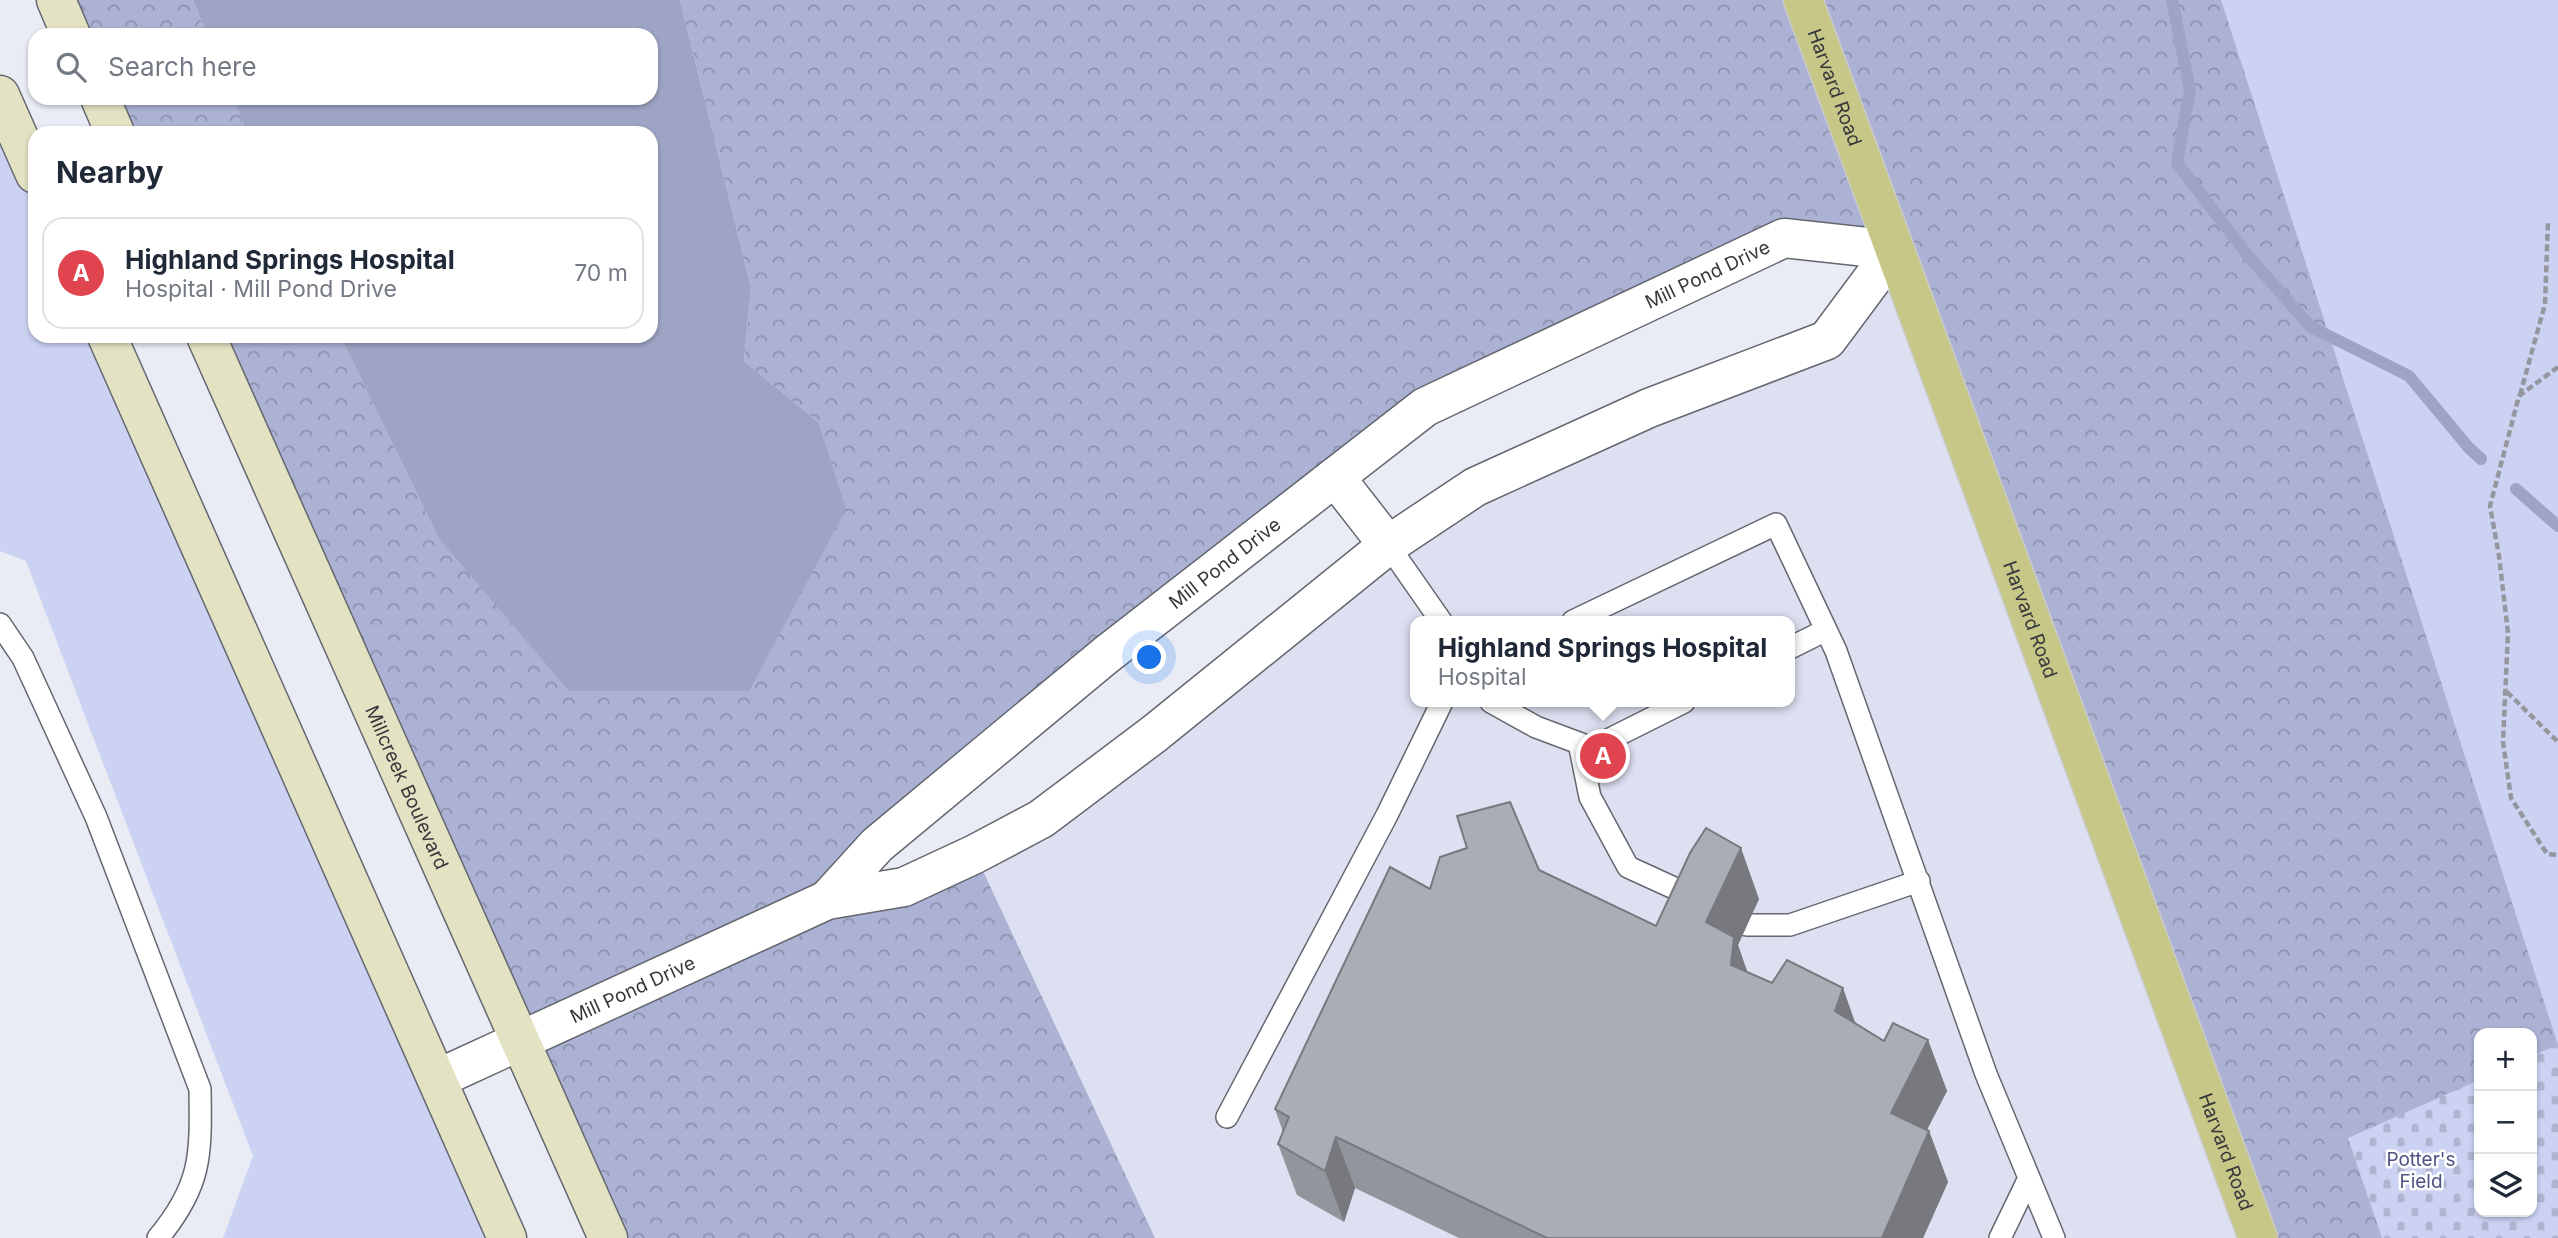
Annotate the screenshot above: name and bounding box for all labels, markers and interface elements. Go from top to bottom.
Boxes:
street label: Harvard Road [1803,26,1867,149]
search box [28,28,658,105]
icon: search [52,48,90,86]
text: Search here [108,51,257,82]
text: Nearby [56,154,164,190]
street label: Mill Pond Drive [1641,235,1773,313]
text: Highland Springs Hospital [125,244,455,275]
text: A [72,259,90,287]
text: 70 m [574,259,628,287]
text: Hospital · Mill Pond Drive [125,275,397,303]
street label: Mill Pond Drive [1164,512,1285,613]
street label: Harvard Road [1999,558,2063,681]
popup [1410,616,1795,707]
text: Highland Springs Hospital [1438,632,1767,663]
your location [1132,640,1166,674]
text: Hospital [1438,663,1526,691]
street label: Millcreek Boulevard [361,702,454,873]
pin: A [1580,730,1626,782]
street label: Mill Pond Drive [566,951,699,1028]
map controls [2474,1028,2537,1217]
button: + [2474,1028,2537,1091]
street label: Harvard Road [2194,1090,2258,1213]
button: − [2474,1091,2537,1154]
park label: Potter's Field [2386,1148,2456,1193]
button: layers [2474,1154,2537,1217]

